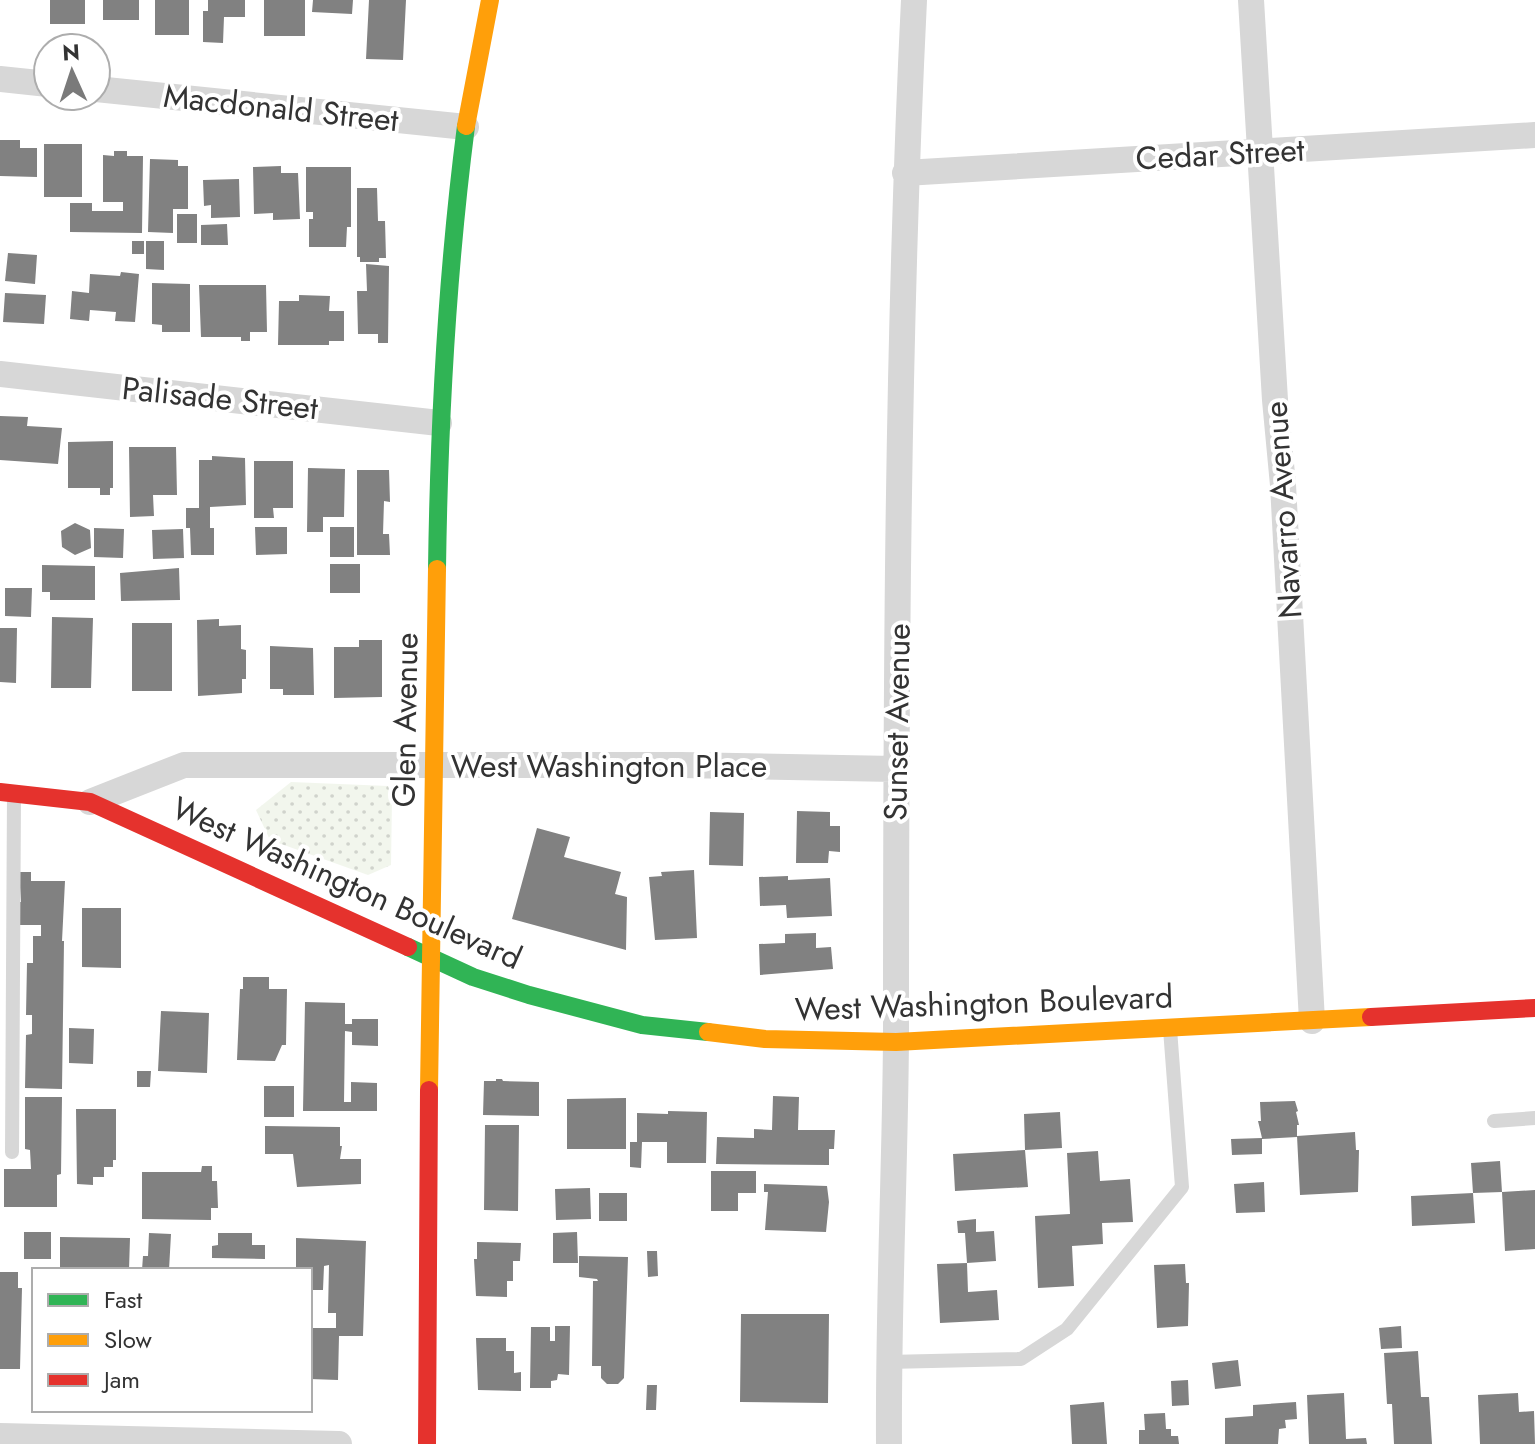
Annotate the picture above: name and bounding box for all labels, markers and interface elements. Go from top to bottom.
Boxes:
north arrow [32,32,112,112]
text: N [61,36,81,68]
street label: Macdonald Street [161,73,401,143]
street label: Cedar Street [1134,127,1306,181]
street label: Palisade Street [120,365,320,431]
street label: Navarro Avenue [1252,400,1314,620]
street label: Sunset Avenue [872,623,922,821]
street label: Glen Avenue [380,632,430,808]
street label: West Washington Place [451,743,767,789]
street label: West Washington Boulevard [165,785,529,981]
street label: West Washington Boulevard [794,973,1174,1033]
legend [32,1268,312,1412]
text: Fast [104,1282,142,1317]
text: Slow [104,1322,152,1357]
text: Jam [101,1362,140,1397]

